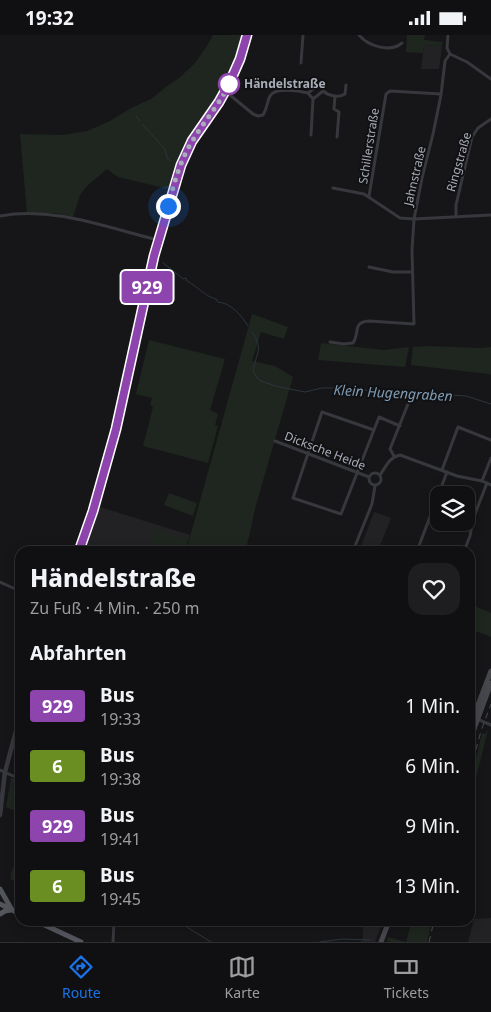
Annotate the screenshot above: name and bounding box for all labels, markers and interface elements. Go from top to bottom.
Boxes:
text: 19:32 [25,5,74,31]
marker: Händelstraße [218,73,240,95]
place label: Händelstraße [244,75,326,92]
street label: Schillerstraße [354,107,383,185]
street label: Ringstraße [442,130,475,194]
street label: Jahnstraße [399,144,430,208]
your location [156,194,181,219]
line badge: 929 [118,271,176,303]
text: 929 [132,275,162,299]
water label: Klein Hugengraben [333,380,453,405]
street label: Dicksche Heide [282,427,368,474]
map controls [430,486,475,531]
button: layers [430,486,475,531]
text: Händelstraße [30,561,196,594]
button: heart [408,563,460,615]
text: Zu Fuß · 4 Min. · 250 m [30,597,199,619]
text: Abfahrten [30,640,127,666]
text: Bus [100,682,135,708]
text: 1 Min. [405,693,460,719]
text: 929 [42,694,73,718]
text: 19:33 [100,708,141,730]
text: Bus [100,742,135,768]
text: 6 Min. [405,753,460,779]
text: 6 [52,754,63,778]
text: 19:38 [100,768,141,790]
text: Bus [100,802,135,828]
text: 9 Min. [405,813,460,839]
text: 929 [42,814,73,838]
text: 19:41 [100,828,141,850]
text: Bus [100,862,135,888]
text: 13 Min. [394,873,460,899]
text: 6 [52,874,63,898]
text: 19:45 [100,888,141,910]
tab: Route [62,953,101,1002]
tab: Karte [225,953,260,1002]
tab: Tickets [384,953,429,1002]

